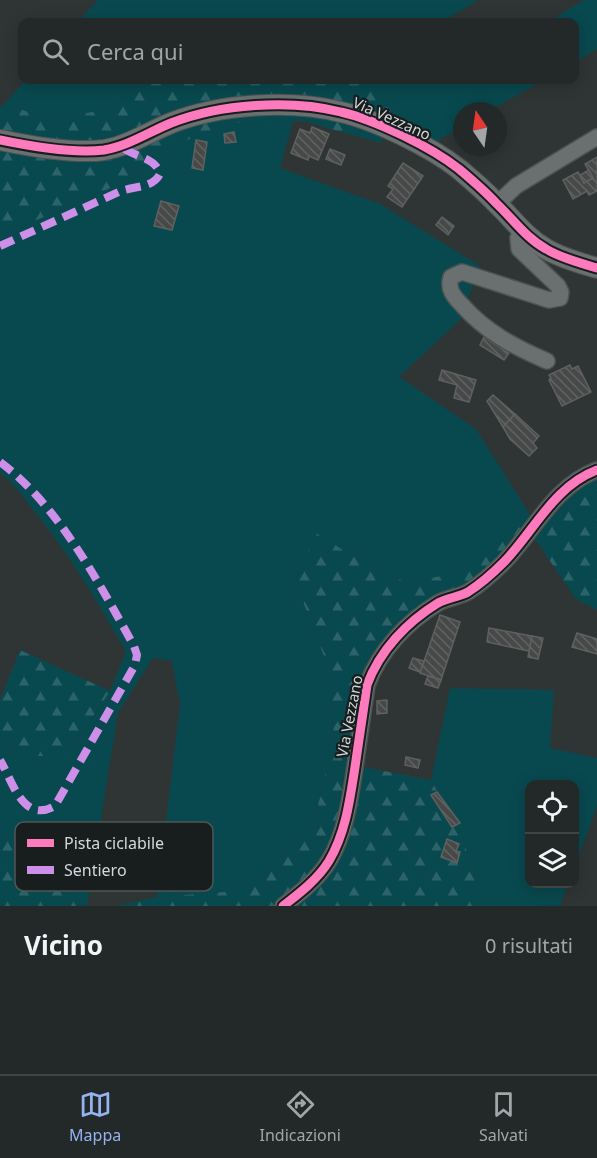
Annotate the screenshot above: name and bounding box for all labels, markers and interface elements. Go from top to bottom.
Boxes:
search box [18,18,579,84]
icon: search [39,35,72,68]
text: Cerca qui [87,36,183,66]
street label: Via Vezzano [350,92,434,144]
north arrow [453,102,507,156]
street label: Via Vezzano [331,673,367,759]
map controls [525,780,579,888]
button: locate [525,780,579,834]
legend [15,822,213,891]
text: Pista ciclabile [64,832,164,854]
button: layers [525,834,579,888]
text: Sentiero [64,859,127,881]
text: Vicino [24,927,103,963]
text: 0 risultati [485,932,573,959]
tab: Mappa [69,1088,121,1146]
tab: Indicazioni [259,1088,341,1146]
tab: Salvati [479,1088,528,1146]

